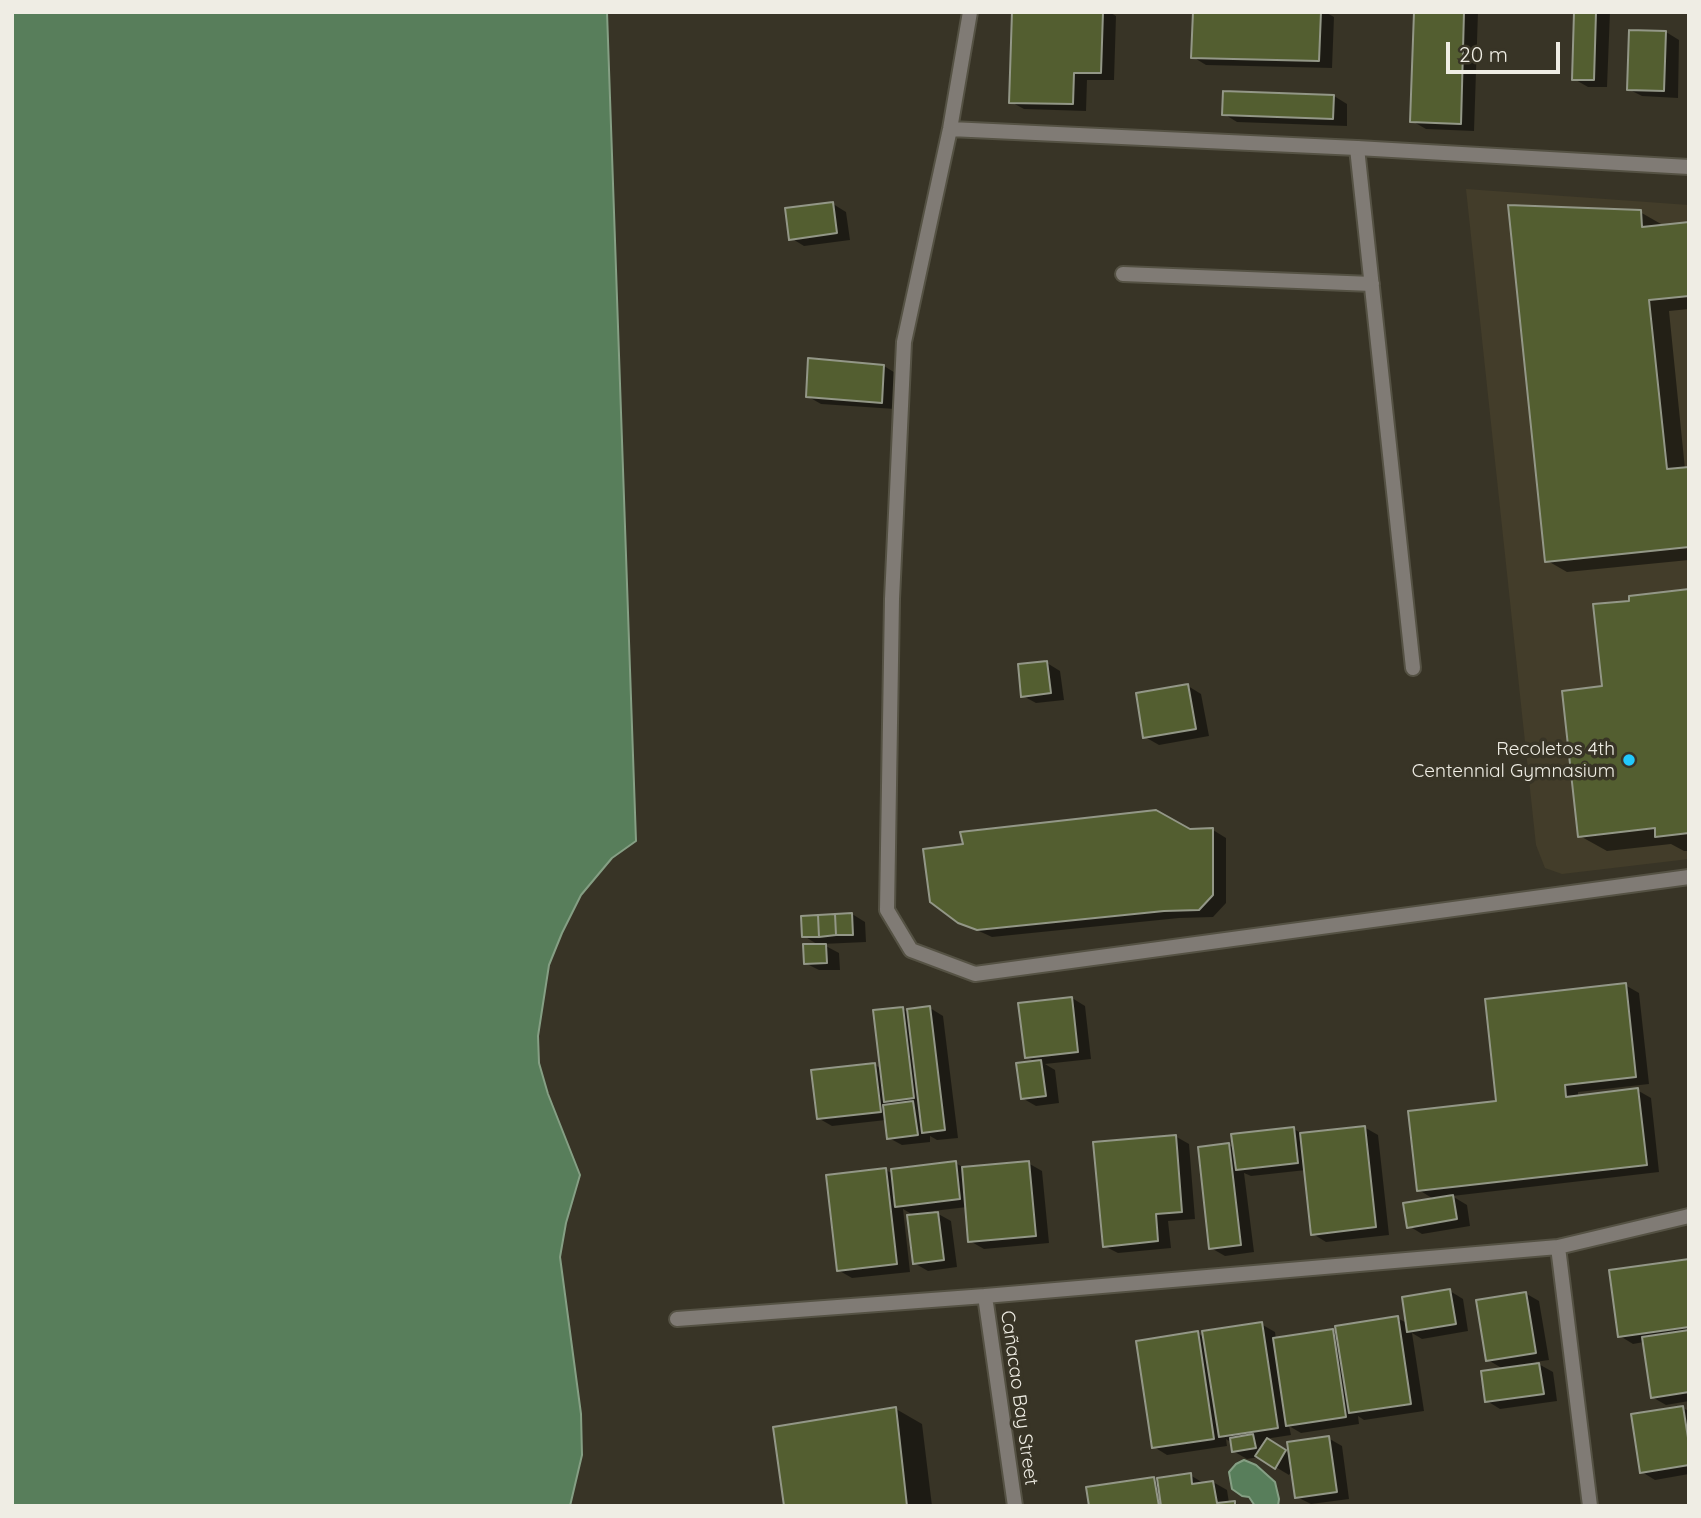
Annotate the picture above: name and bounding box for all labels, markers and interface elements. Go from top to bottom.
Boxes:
scale bar [1449,28,1563,72]
text: 20 m [1459,41,1508,67]
place label: Recoletos 4th Centennial Gymnasium [1412,738,1615,782]
marker: Recoletos 4th Centennial Gymnasium [1621,752,1637,768]
street label: Cañacao Bay Street [995,1309,1043,1487]

